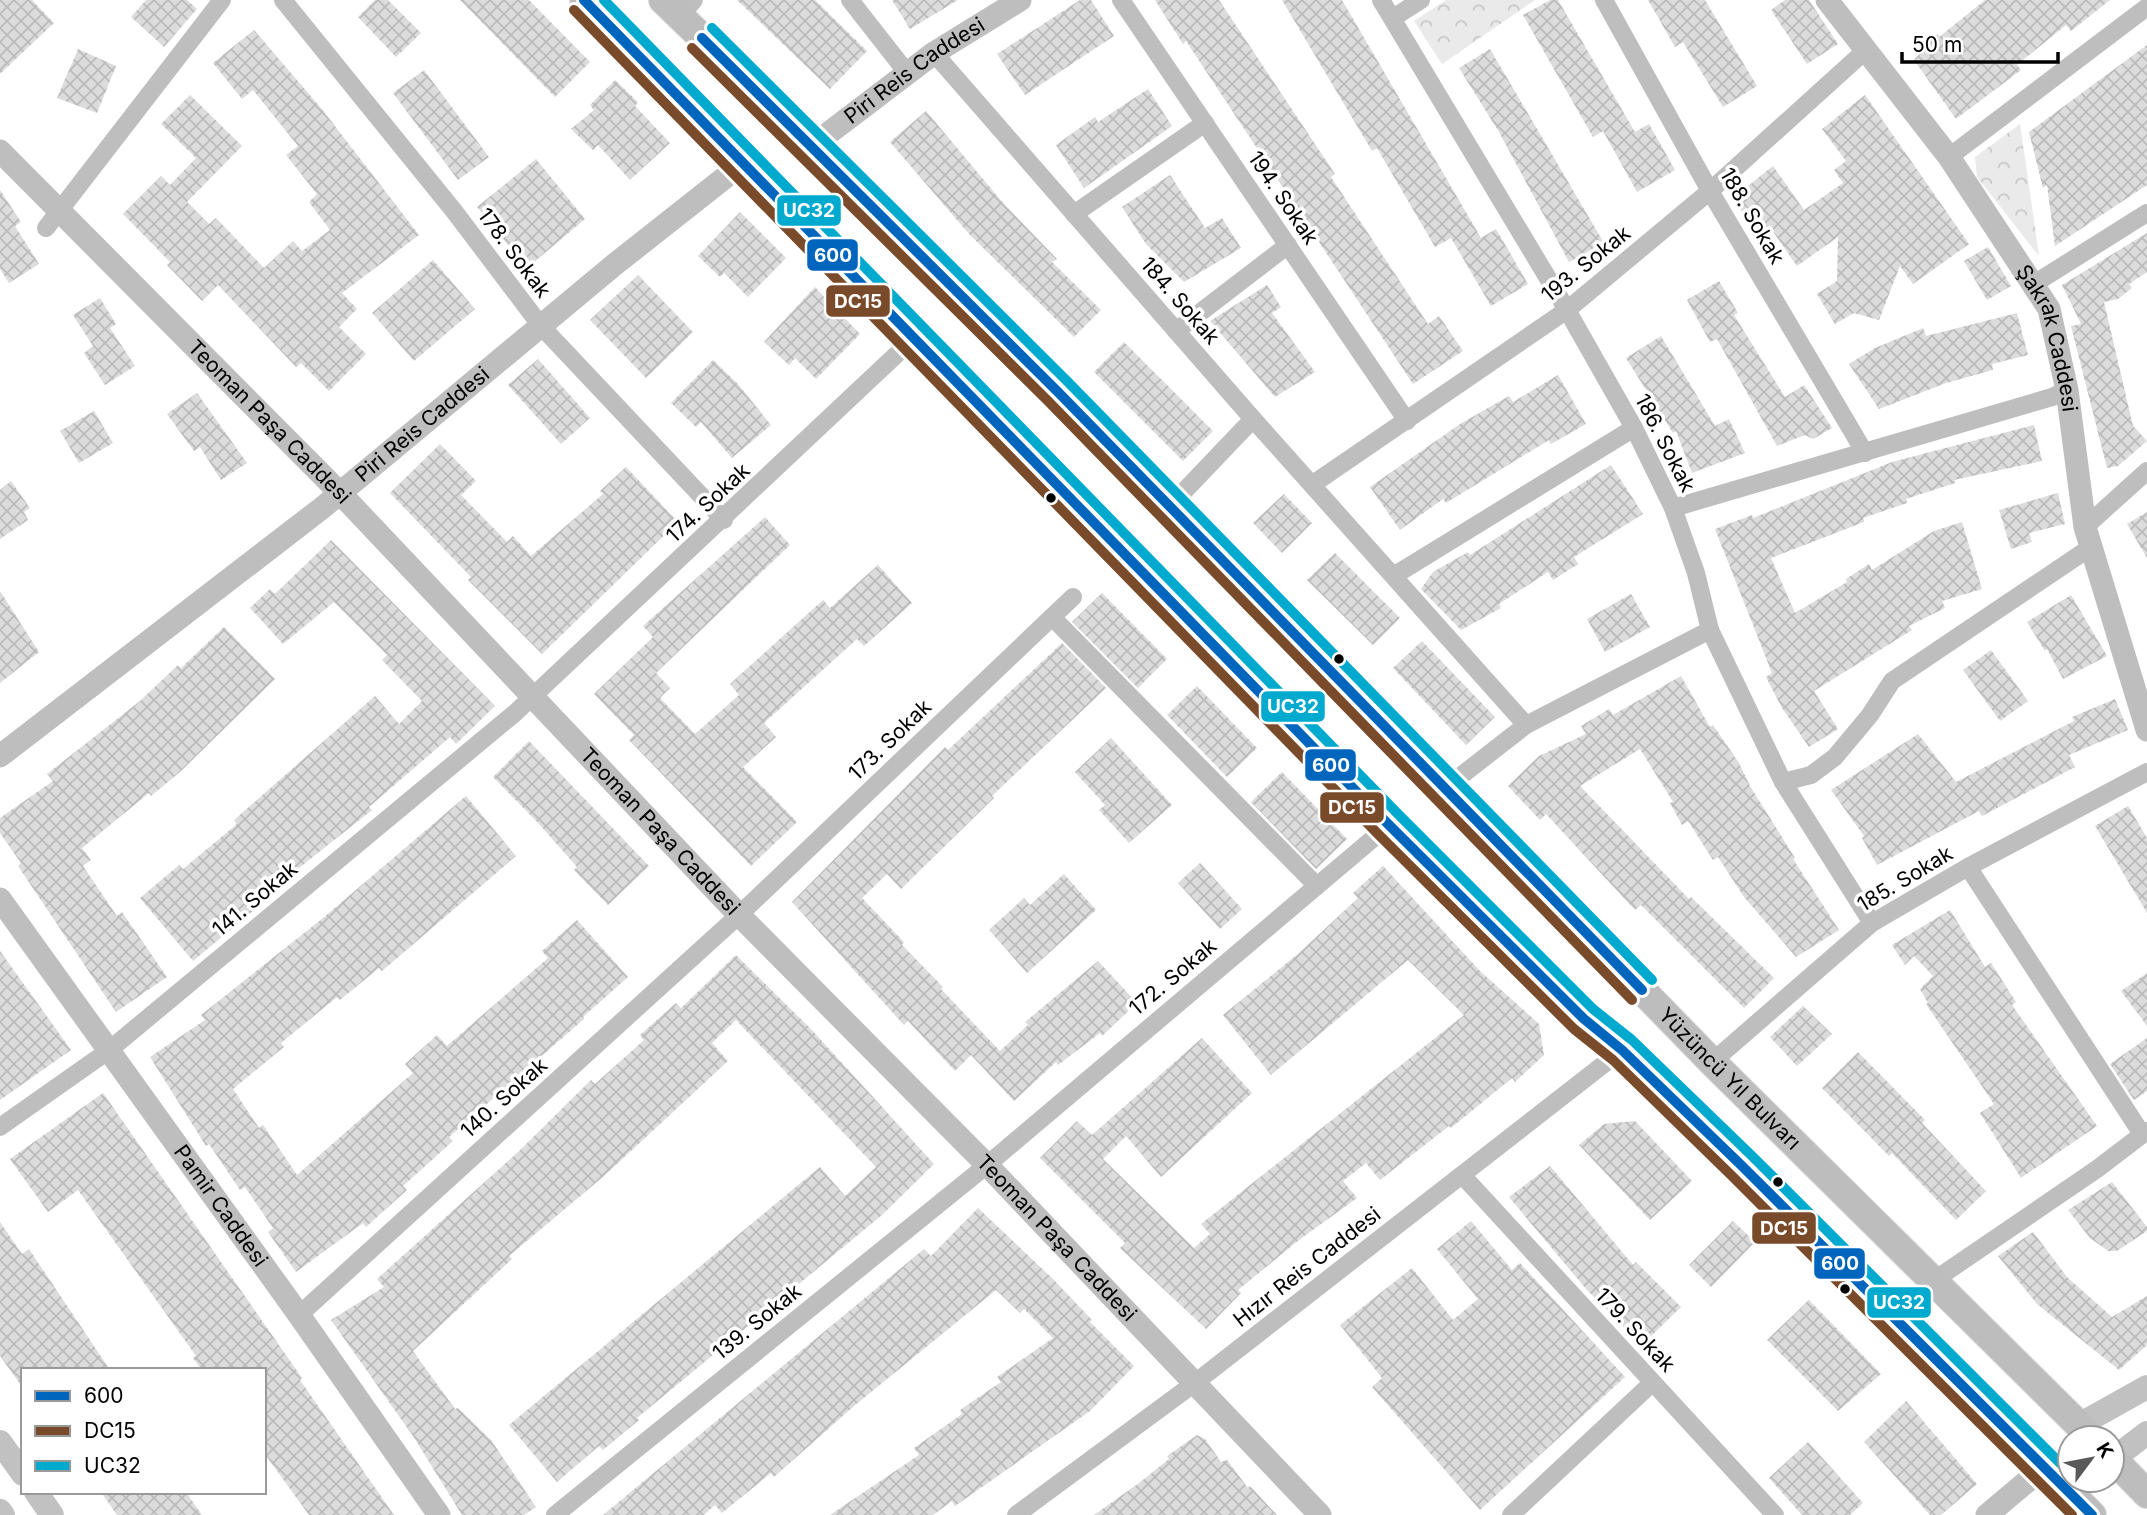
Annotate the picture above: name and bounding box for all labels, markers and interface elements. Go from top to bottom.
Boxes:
street label: Piri Reis Caddesi [839,12,989,129]
scale bar [1902,21,2058,65]
text: 50 m [1912,32,1962,57]
street label: 194. Sokak [1243,146,1324,250]
street label: 188. Sokak [1715,163,1790,269]
line badge: UC32 [776,194,842,227]
text: UC32 [783,199,835,222]
street label: 178. Sokak [473,203,556,303]
street label: 193. Sokak [1536,220,1635,307]
line badge: 600 [806,238,859,272]
text: 600 [814,244,852,267]
street label: 184. Sokak [1136,252,1225,350]
street label: Şakrak Caddesi [2011,260,2083,413]
line badge: DC15 [825,284,891,318]
text: DC15 [834,290,882,313]
street label: Teoman Paşa Caddesi [183,335,356,509]
street label: Piri Reis Caddesi [350,361,494,487]
street label: 186. Sokak [1630,390,1701,496]
street label: 174. Sokak [661,457,755,548]
unlabelled marker [1044,491,1058,505]
unlabelled marker [1332,652,1346,666]
line badge: UC32 [1260,690,1326,723]
street label: 173. Sokak [843,694,937,785]
text: UC32 [1267,695,1319,718]
street label: Teoman Paşa Caddesi [575,742,745,920]
line badge: 600 [1304,748,1357,782]
text: 600 [1312,754,1350,777]
line badge: DC15 [1319,791,1385,824]
text: DC15 [1328,796,1376,819]
street label: 185. Sokak [1853,840,1957,917]
street label: 141. Sokak [207,856,303,941]
street label: 172. Sokak [1124,933,1222,1020]
street label: Yüzüncü Yıl Bulvarı [1654,1002,1806,1155]
street label: 140. Sokak [455,1052,552,1143]
street label: Pamir Caddesi [169,1140,273,1271]
street label: Teoman Paşa Caddesi [972,1149,1142,1326]
unlabelled marker [1771,1175,1785,1189]
street label: Hızır Reis Caddesi [1228,1201,1385,1332]
line badge: DC15 [1751,1211,1817,1245]
text: DC15 [1760,1217,1808,1240]
line badge: 600 [1813,1247,1866,1280]
text: 600 [1821,1252,1859,1275]
street label: 139. Sokak [707,1278,806,1365]
unlabelled marker [1838,1282,1852,1296]
street label: 179. Sokak [1590,1283,1681,1377]
line badge: UC32 [1866,1286,1932,1319]
text: UC32 [1873,1291,1925,1314]
legend [21,1368,266,1494]
text: 600 [84,1383,124,1408]
text: DC15 [84,1418,136,1443]
north arrow [2056,1424,2126,1494]
text: K [2092,1438,2119,1462]
text: UC32 [84,1453,141,1478]

